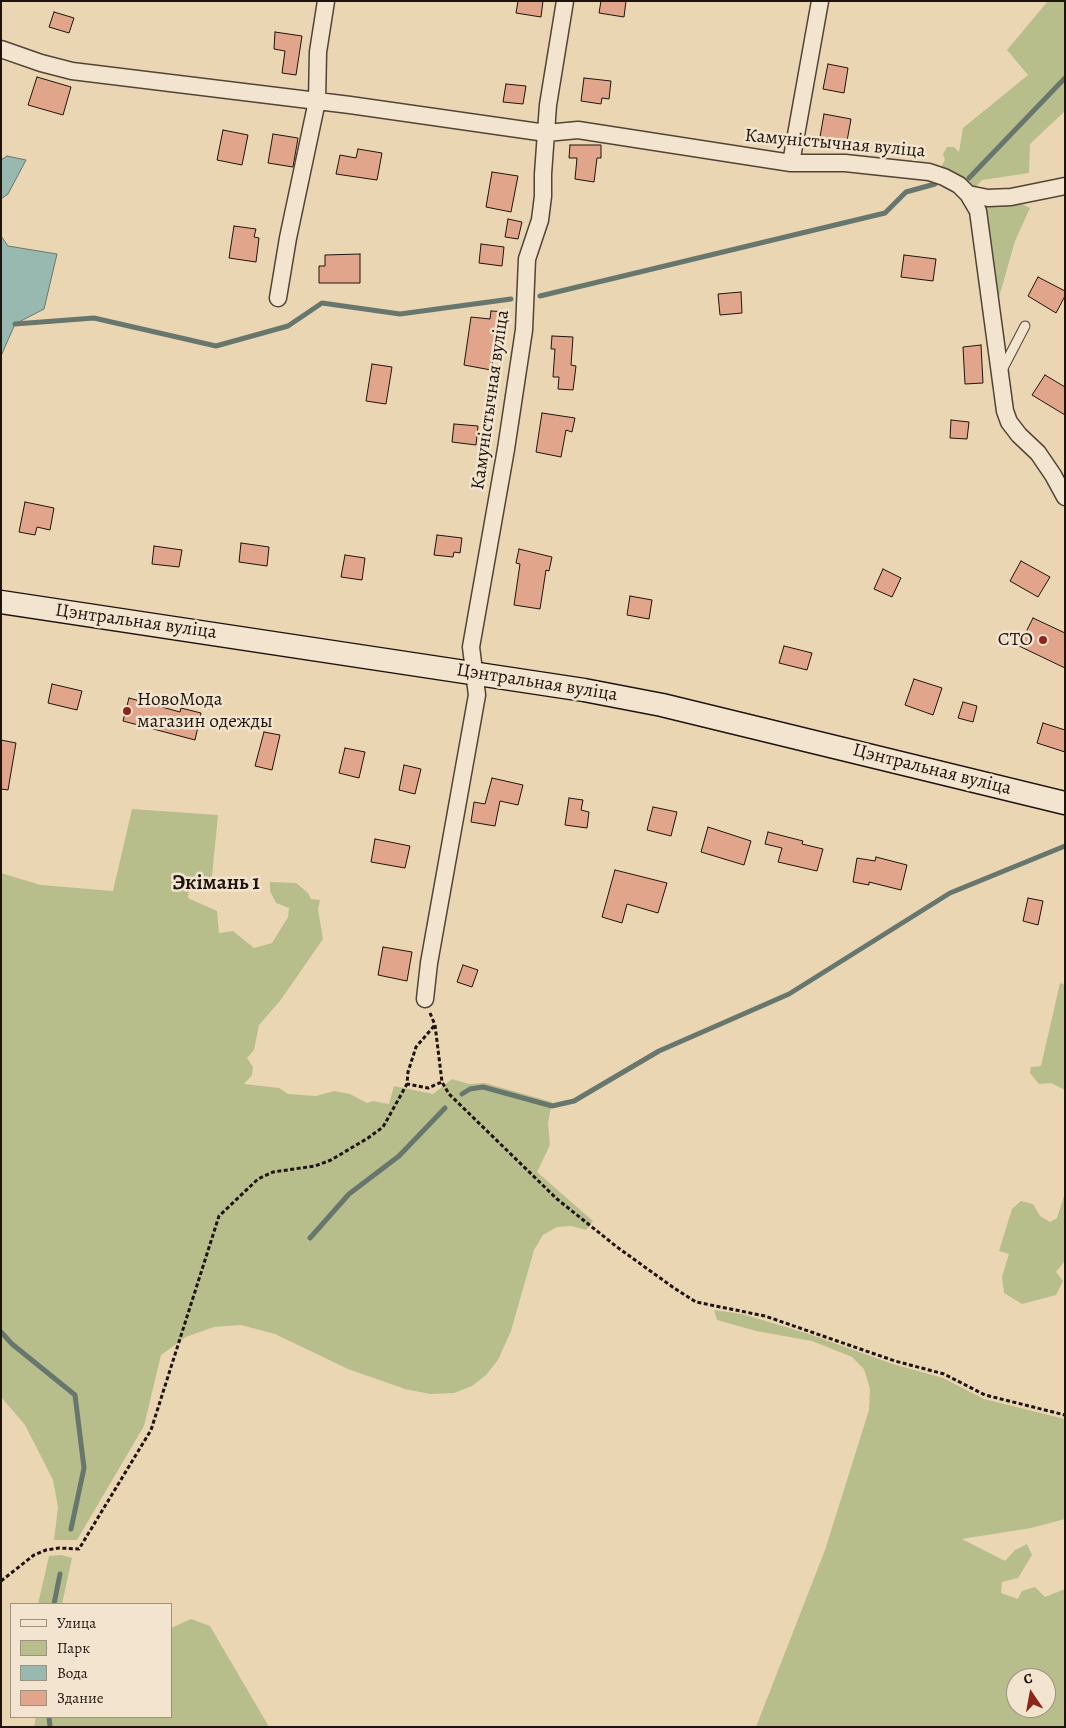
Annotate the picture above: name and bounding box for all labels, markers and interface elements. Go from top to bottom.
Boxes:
street label: Камуністычная вуліца [744,125,926,163]
street label: Камуністычная вуліца [467,309,515,491]
street label: Цэнтральная вуліца [54,599,218,645]
place label: СТО [998,629,1033,651]
marker: СТО [1037,634,1049,646]
street label: Цэнтральная вуліца [455,659,619,707]
place label: НовоМода магазин одежды [137,689,273,733]
marker: НовоМода магазин одежды [121,705,133,717]
street label: Цэнтральная вуліца [850,739,1014,801]
district label: Экімань 1 [172,871,260,897]
legend [10,1603,172,1718]
text: Улица [57,1613,96,1633]
text: Парк [57,1638,90,1658]
text: Вода [57,1663,88,1683]
north arrow [1006,1668,1056,1718]
text: С [1022,1669,1034,1689]
text: Здание [57,1688,104,1708]

